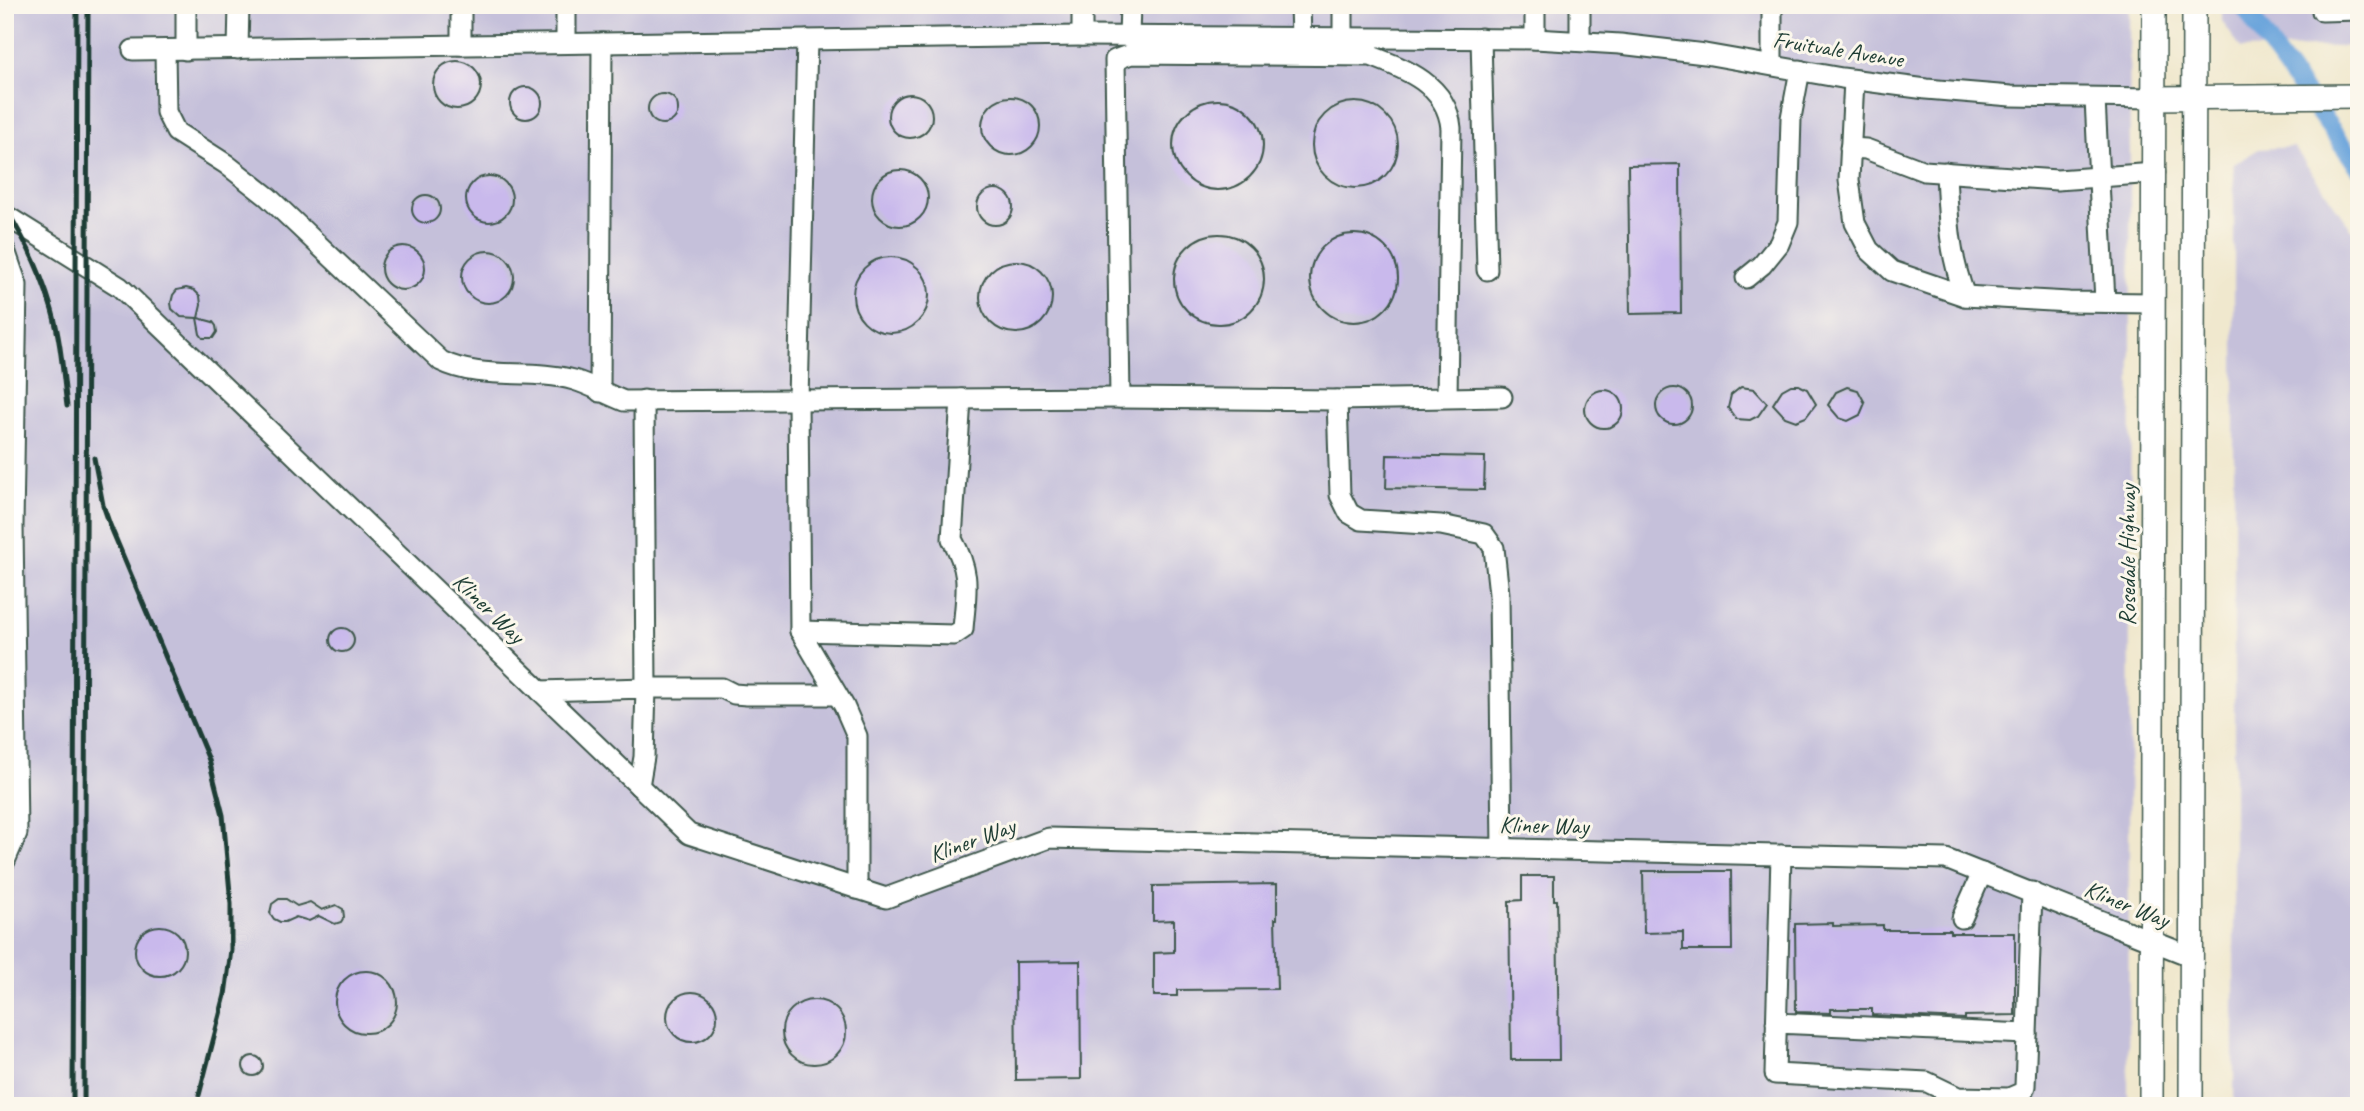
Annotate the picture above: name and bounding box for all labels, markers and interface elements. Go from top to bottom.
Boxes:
street label: Fruitvale Avenue [1771,24,1907,74]
street label: Rosedale Highway [2112,482,2142,626]
street label: Kliner Way [447,566,533,651]
street label: Kliner Way [1499,809,1591,841]
street label: Kliner Way [925,810,1021,869]
street label: Kliner Way [2080,873,2176,935]

